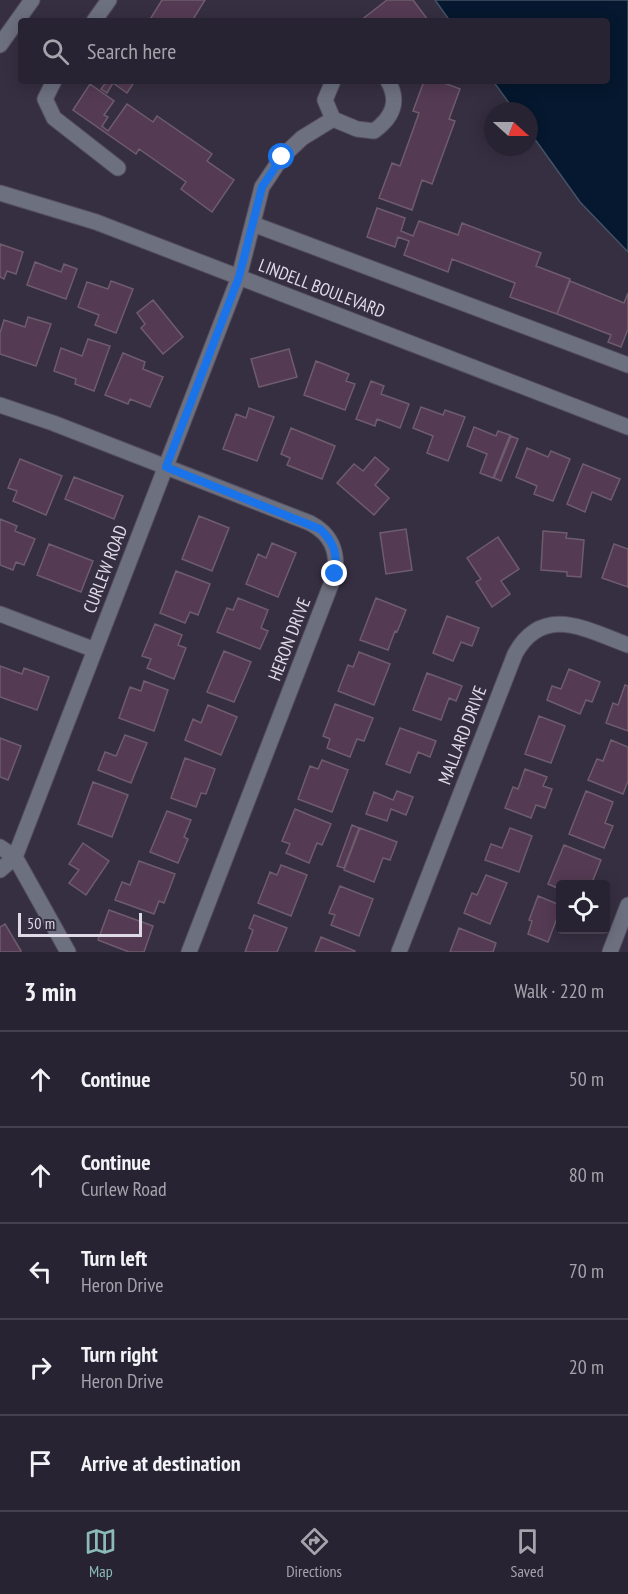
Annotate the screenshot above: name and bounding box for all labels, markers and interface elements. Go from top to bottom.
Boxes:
search box [18,18,610,84]
icon: search [39,35,72,68]
text: Search here [87,37,176,65]
north arrow [484,102,538,156]
route start [268,143,294,169]
street label: LINDELL BOULEVARD [255,253,389,323]
street label: CURLEW ROAD [78,522,132,616]
route end [321,560,347,586]
street label: HERON DRIVE [263,594,315,684]
street label: MALLARD DRIVE [433,682,491,788]
map controls [556,880,610,934]
button: locate [556,880,610,934]
scale bar [18,910,142,938]
text: 50 m [27,913,55,933]
text: 3 min [24,975,77,1008]
text: Walk · 220 m [514,978,604,1004]
icon: ahead [24,1063,57,1096]
text: Continue [81,1065,151,1093]
text: 50 m [569,1066,604,1092]
text: Continue [81,1148,151,1176]
icon: ahead [24,1159,57,1192]
text: 80 m [569,1162,604,1188]
text: Curlew Road [81,1176,167,1202]
text: Turn left [81,1244,147,1272]
icon: left [24,1255,57,1288]
text: 70 m [569,1258,604,1284]
text: Heron Drive [81,1272,163,1298]
text: Turn right [81,1340,158,1368]
icon: right [24,1351,57,1384]
text: 20 m [569,1354,604,1380]
text: Heron Drive [81,1368,163,1394]
icon: arrive [24,1447,57,1480]
text: Arrive at destination [81,1449,241,1477]
tab: Map [84,1525,117,1581]
tab: Directions [286,1525,342,1581]
tab: Saved [511,1525,544,1581]

